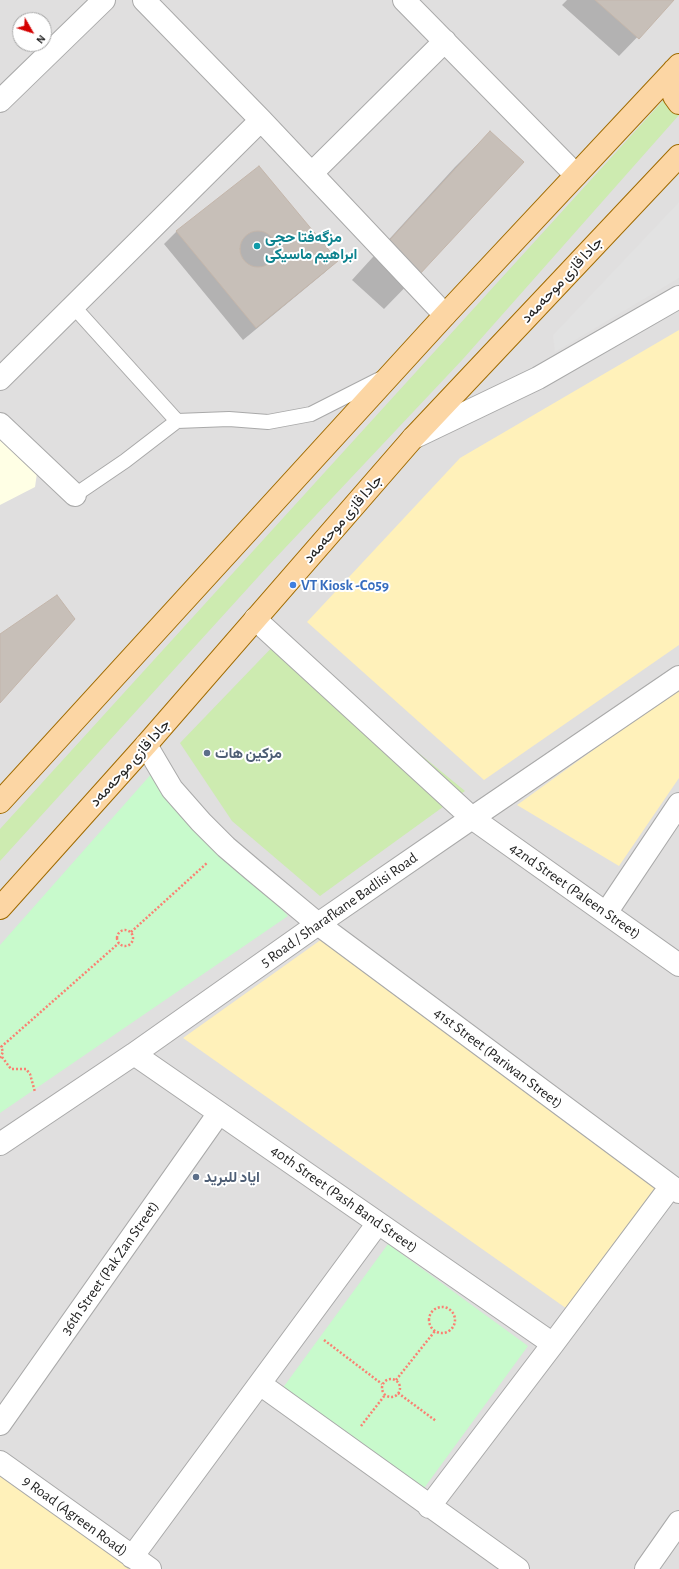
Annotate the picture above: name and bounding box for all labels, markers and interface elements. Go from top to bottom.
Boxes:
north arrow [12,12,52,52]
text: N [34,33,48,46]
place label: مزگه‌فتا حجی ابراهیم ماسیکی [265,228,357,263]
street label: جادا قازی موحەمەد [517,233,607,327]
marker: مزگه‌فتا حجی ابراهیم ماسیکی [252,241,262,251]
street label: جادا قازی موحەمەد [300,471,386,567]
place label: VT Kiosk -C059 [301,576,389,594]
marker: VT Kiosk -C059 [288,580,298,590]
street label: جادا قازی موحەمەد [86,716,174,810]
place label: مزكين هات [215,744,282,762]
marker: مزكين هات [202,748,212,758]
street label: 42nd Street (Paleen Street) [506,839,644,943]
street label: 5 Road / Sharafkane Badlisi Road [257,849,421,971]
street label: 41st Street (Pariwan Street) [430,1004,566,1112]
street label: 40th Street (Pash Band Street) [267,1141,421,1257]
place label: اياد للبريد [204,1168,260,1186]
marker: اياد للبريد [191,1172,201,1182]
street label: 36th Street (Pak Zan Street) [57,1198,163,1338]
street label: 9 Road (Agreen Road) [19,1472,131,1560]

